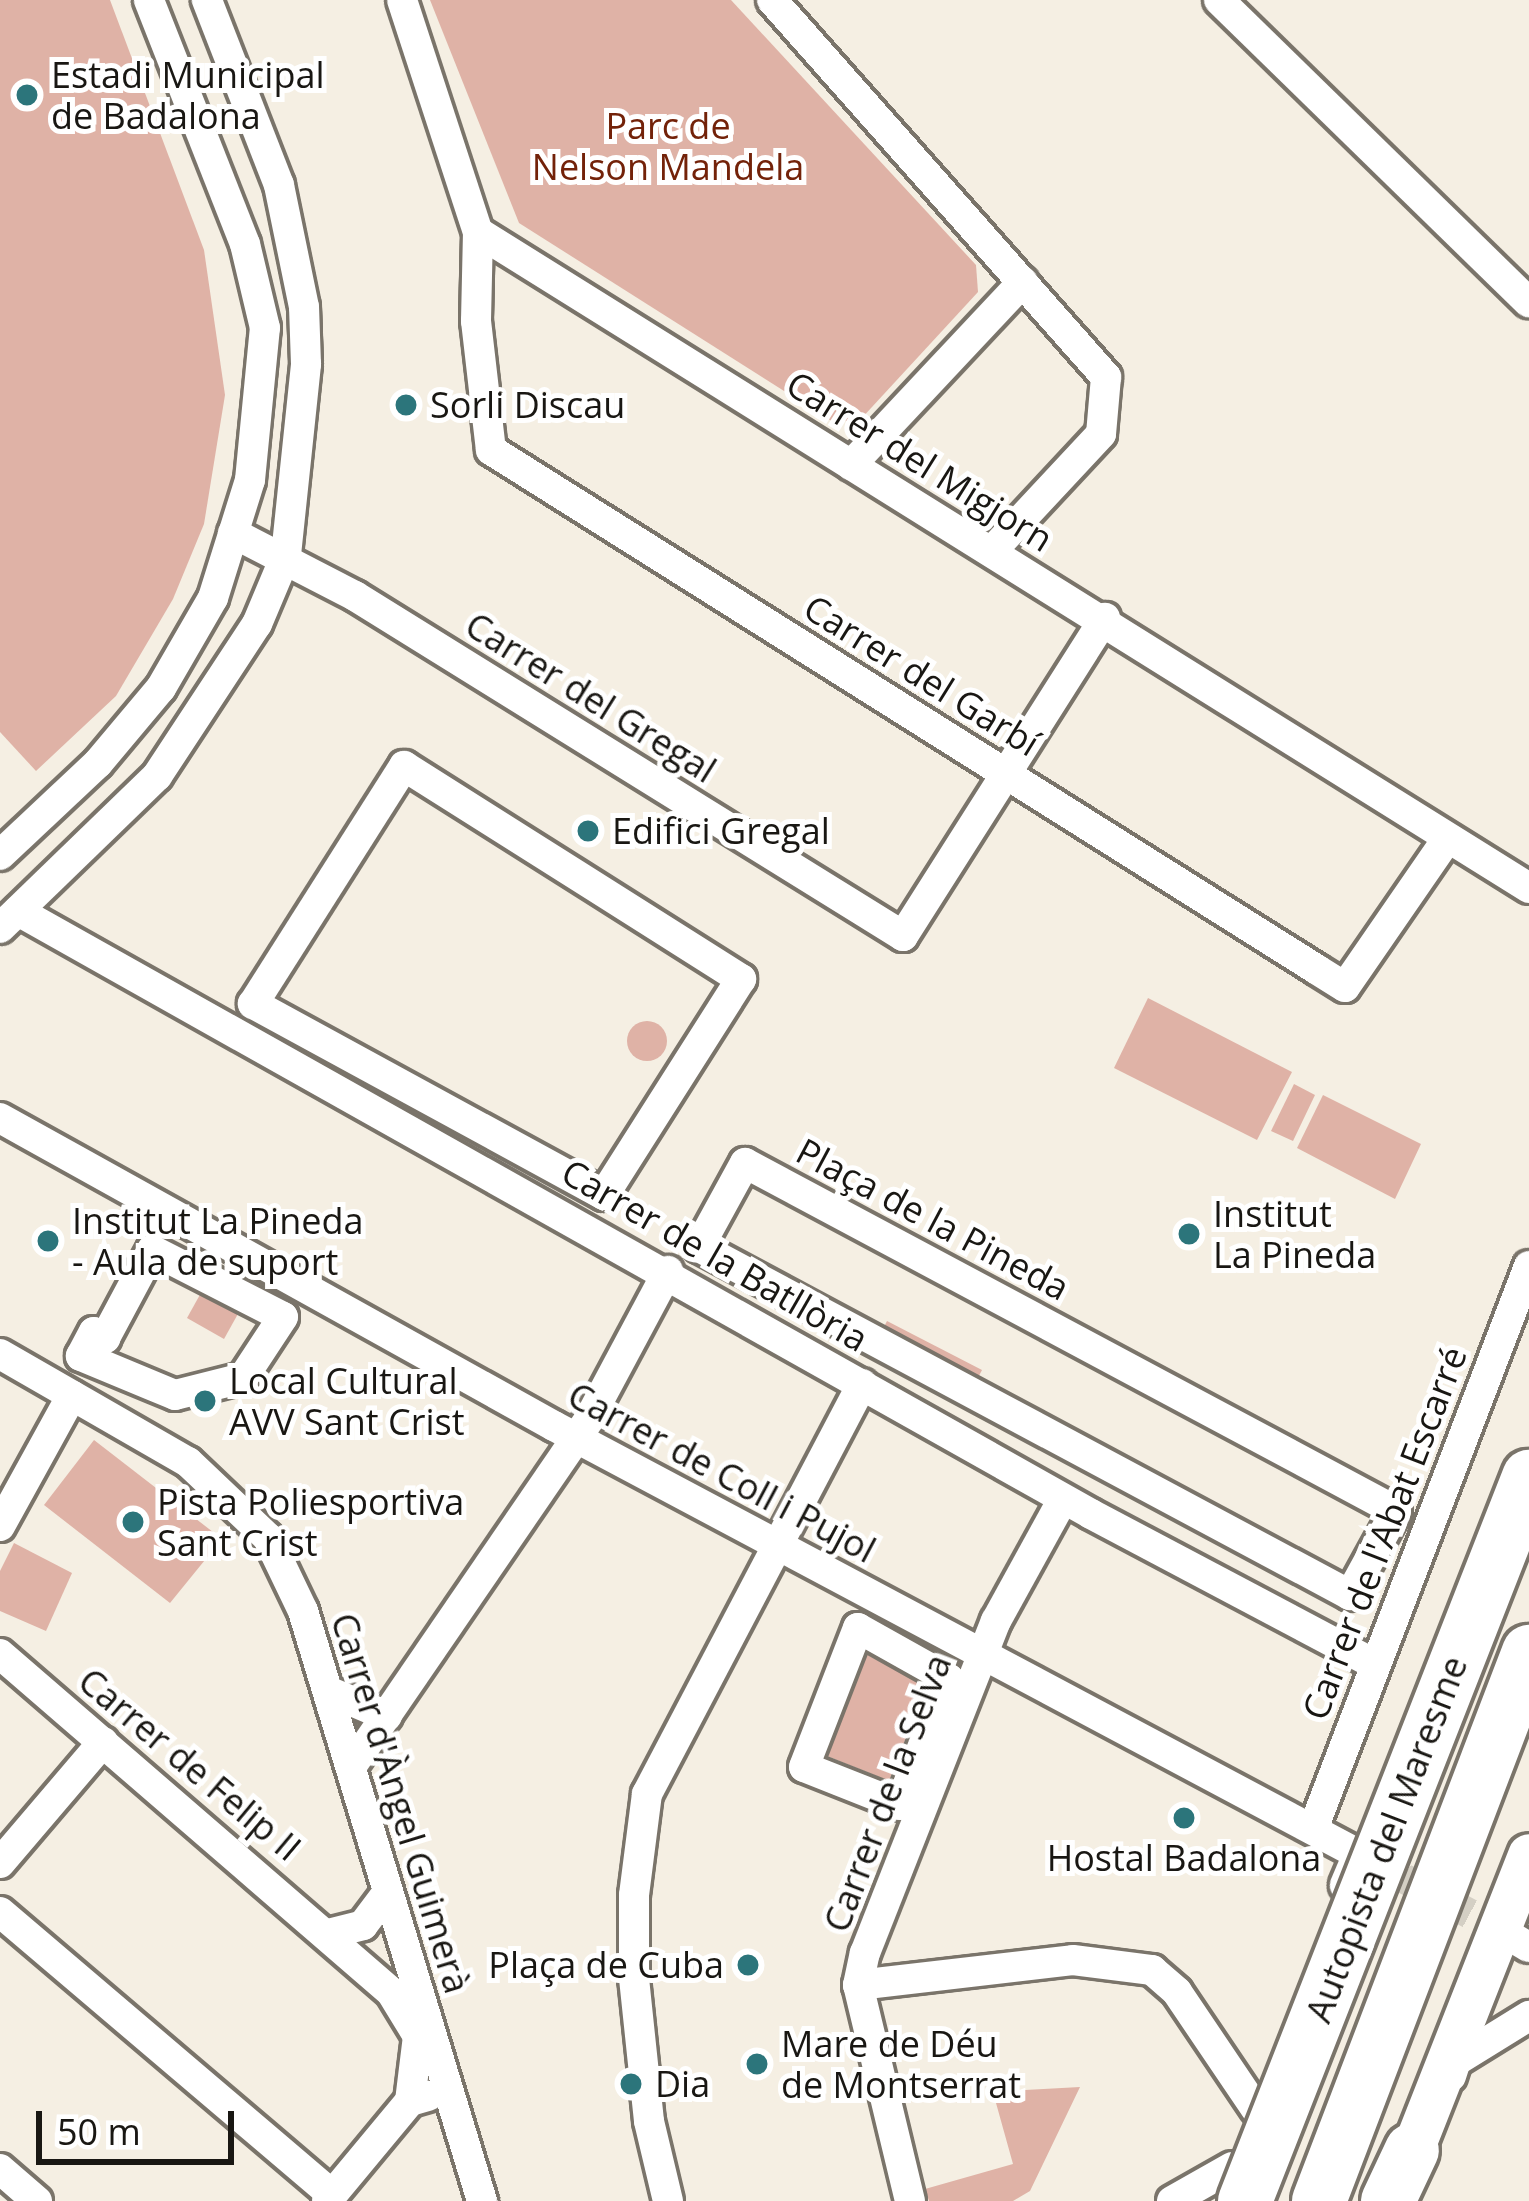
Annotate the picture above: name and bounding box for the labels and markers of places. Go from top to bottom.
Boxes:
place label: Estadi Municipal de Badalona [51,52,325,137]
marker: Estadi Municipal de Badalona [14,82,40,108]
place label: Sorli Discau [430,383,625,427]
marker: Sorli Discau [393,392,419,418]
place label: Edifici Gregal [612,809,830,853]
marker: Edifici Gregal [575,818,601,844]
place label: Institut La Pineda [1213,1191,1376,1276]
place label: Institut La Pineda - Aula de suport [72,1198,364,1283]
marker: Institut La Pineda [1176,1221,1202,1247]
marker: Institut La Pineda - Aula de suport [35,1228,61,1254]
place label: Local Cultural AVV Sant Crist [229,1358,465,1443]
marker: Local Cultural AVV Sant Crist [192,1388,218,1414]
place label: Pista Poliesportiva Sant Crist [157,1479,464,1564]
marker: Pista Poliesportiva Sant Crist [120,1509,146,1535]
marker: Hostal Badalona [1171,1805,1197,1831]
place label: Hostal Badalona [1047,1836,1321,1880]
place label: Plaça de Cuba [488,1943,724,1987]
marker: Plaça de Cuba [735,1952,761,1978]
place label: Mare de Déu de Montserrat [781,2021,1021,2106]
marker: Mare de Déu de Montserrat [744,2051,770,2077]
place label: Dia [655,2062,710,2106]
marker: Dia [618,2071,644,2097]

